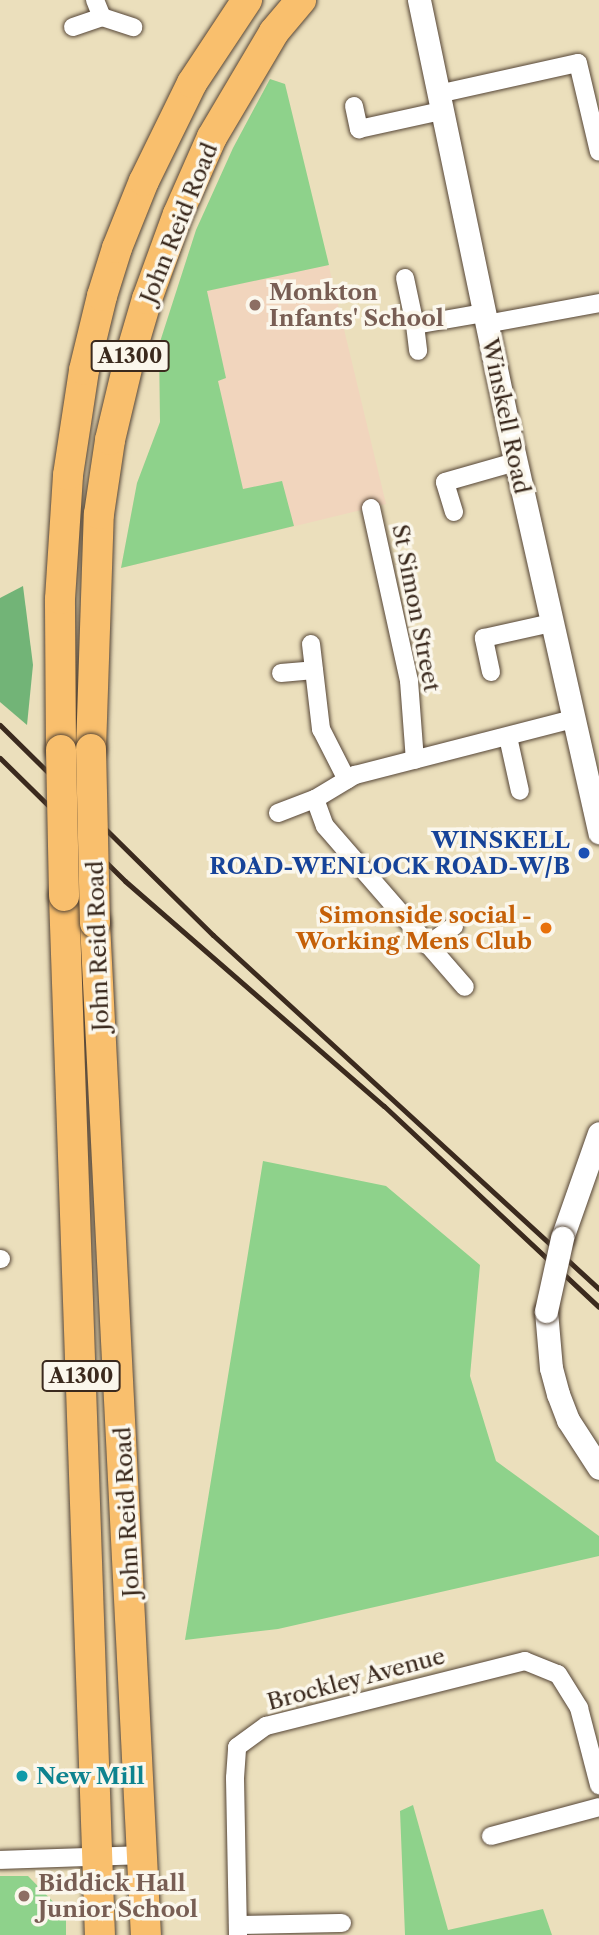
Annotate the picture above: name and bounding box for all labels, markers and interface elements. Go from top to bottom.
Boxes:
street label: John Reid Road [134,139,224,307]
place label: Monkton Infants' School [269,278,444,332]
marker: Monkton Infants' School [247,297,263,313]
street label: Winskell Road [476,336,536,496]
road number: A1300 [90,338,170,374]
street label: St Simon Street [386,522,446,694]
place label: WINSKELL ROAD-WENLOCK ROAD-W/B [209,826,570,880]
marker: WINSKELL ROAD-WENLOCK ROAD-W/B [576,845,592,861]
street label: John Reid Road [81,860,115,1032]
place label: Simonside social - Working Mens Club [296,901,532,955]
marker: Simonside social - Working Mens Club [538,920,554,936]
road number: A1300 [41,1358,121,1394]
street label: John Reid Road [109,1426,145,1598]
street label: Brockley Avenue [263,1642,449,1716]
place label: New Mill [36,1762,145,1790]
marker: New Mill [14,1768,30,1784]
place label: Biddick Hall Junior School [38,1869,198,1923]
marker: Biddick Hall Junior School [16,1888,32,1904]

